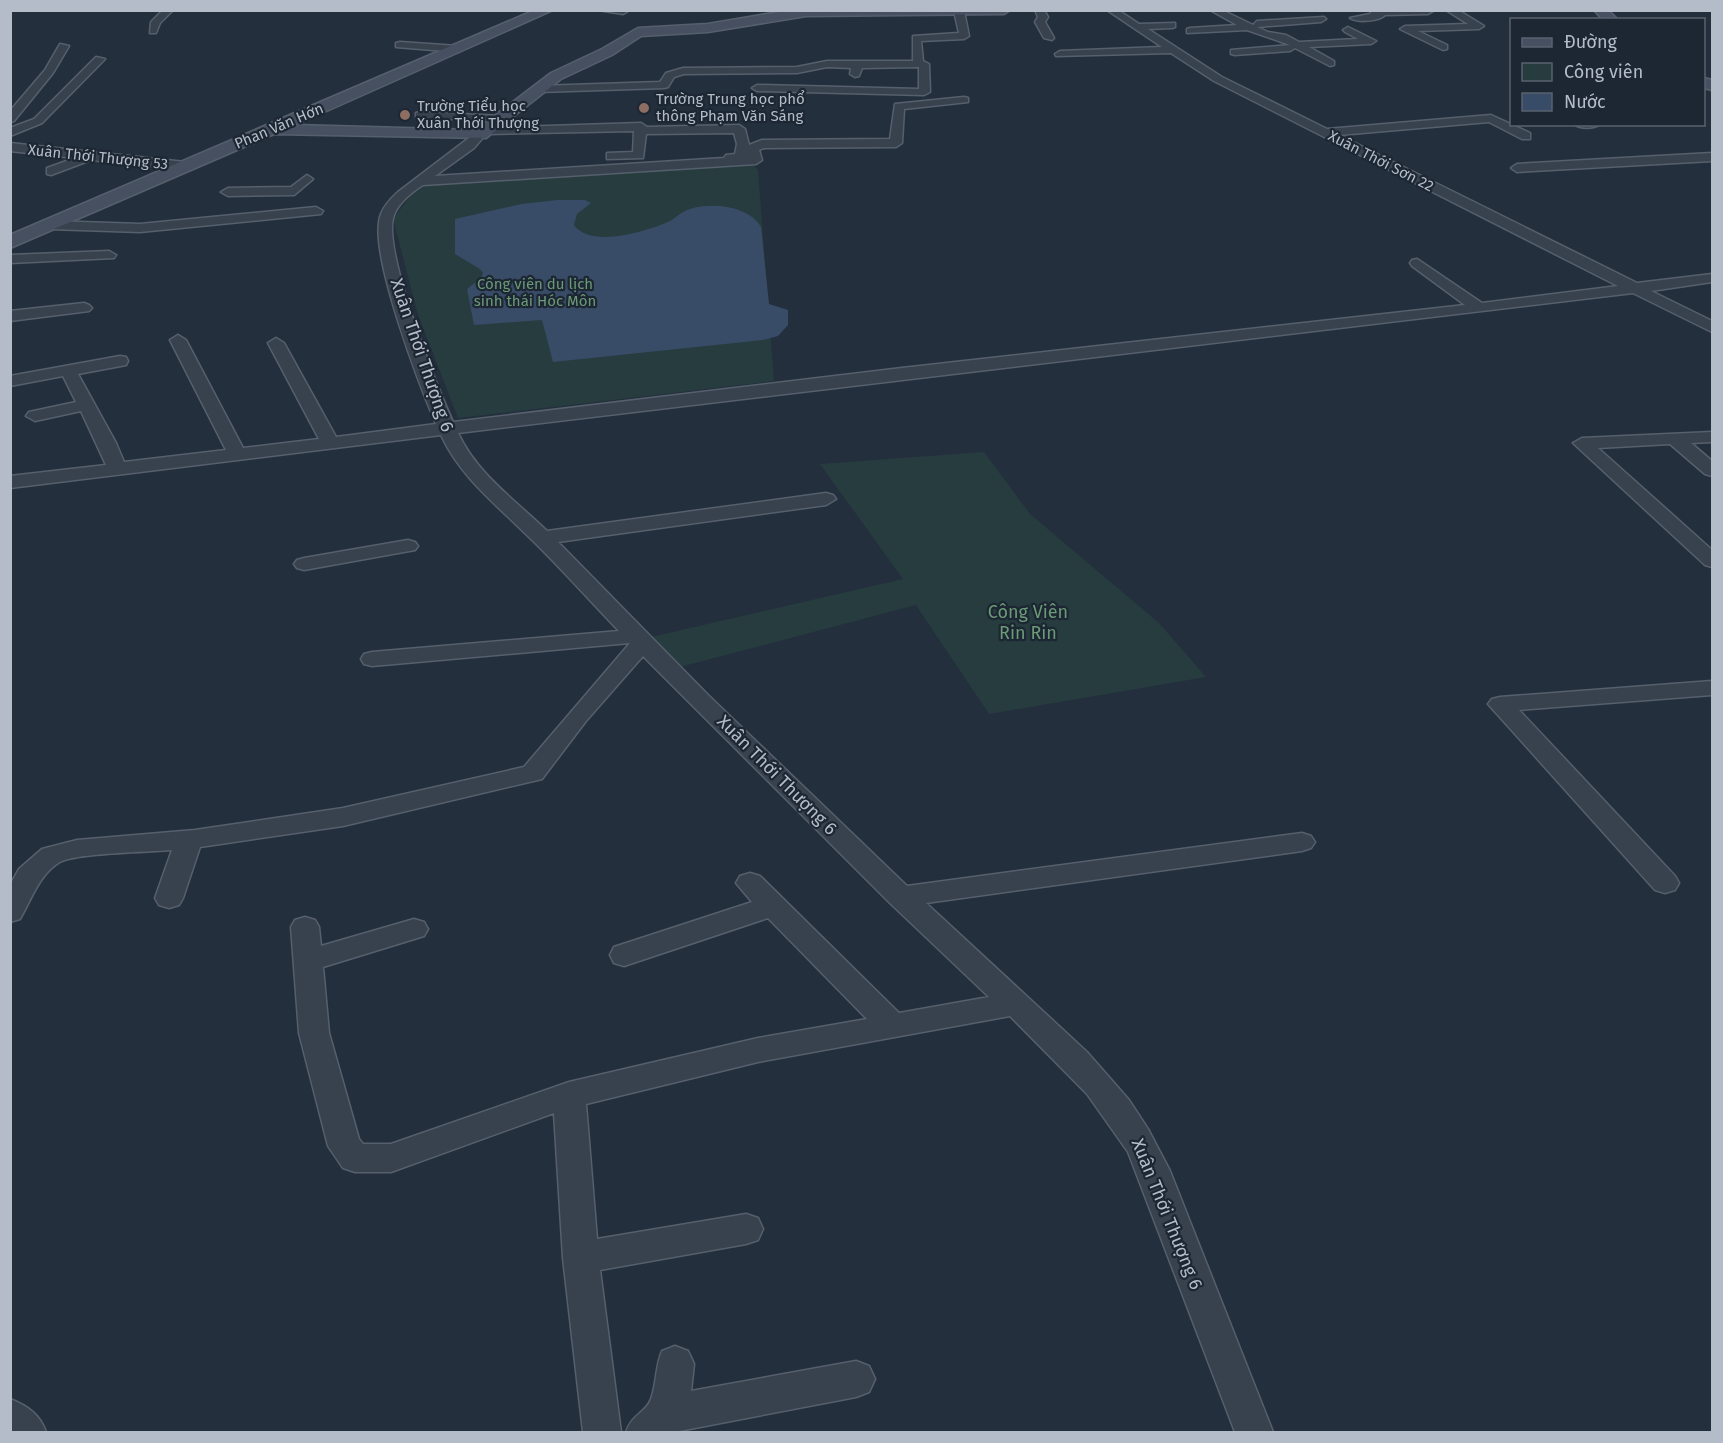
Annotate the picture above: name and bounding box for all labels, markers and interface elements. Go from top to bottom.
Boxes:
legend [1510,18,1705,126]
text: Đường [1564,31,1618,53]
text: Công viên [1564,61,1643,83]
place label: Trường Trung học phổ thông Phạm Văn Sáng [656,90,805,125]
text: Nước [1564,91,1606,113]
place label: Trường Tiểu học Xuân Thới Thượng [417,97,539,132]
street label: Phan Văn Hớn [232,99,326,153]
marker: Trường Trung học phổ thông Phạm Văn Sáng [637,101,651,115]
marker: Trường Tiểu học Xuân Thới Thượng [398,108,412,122]
street label: Xuân Thới Sơn 22 [1325,127,1437,195]
street label: Xuân Thới Thượng 53 [27,141,169,173]
street label: Xuân Thới Thượng 6 [385,275,459,435]
park label: Công viên du lịch sinh thái Hóc Môn [474,275,596,310]
park label: Công Viên Rin Rin [988,601,1068,644]
street label: Xuân Thới Thượng 6 [712,710,842,840]
street label: Xuân Thới Thượng 6 [1127,1135,1207,1293]

